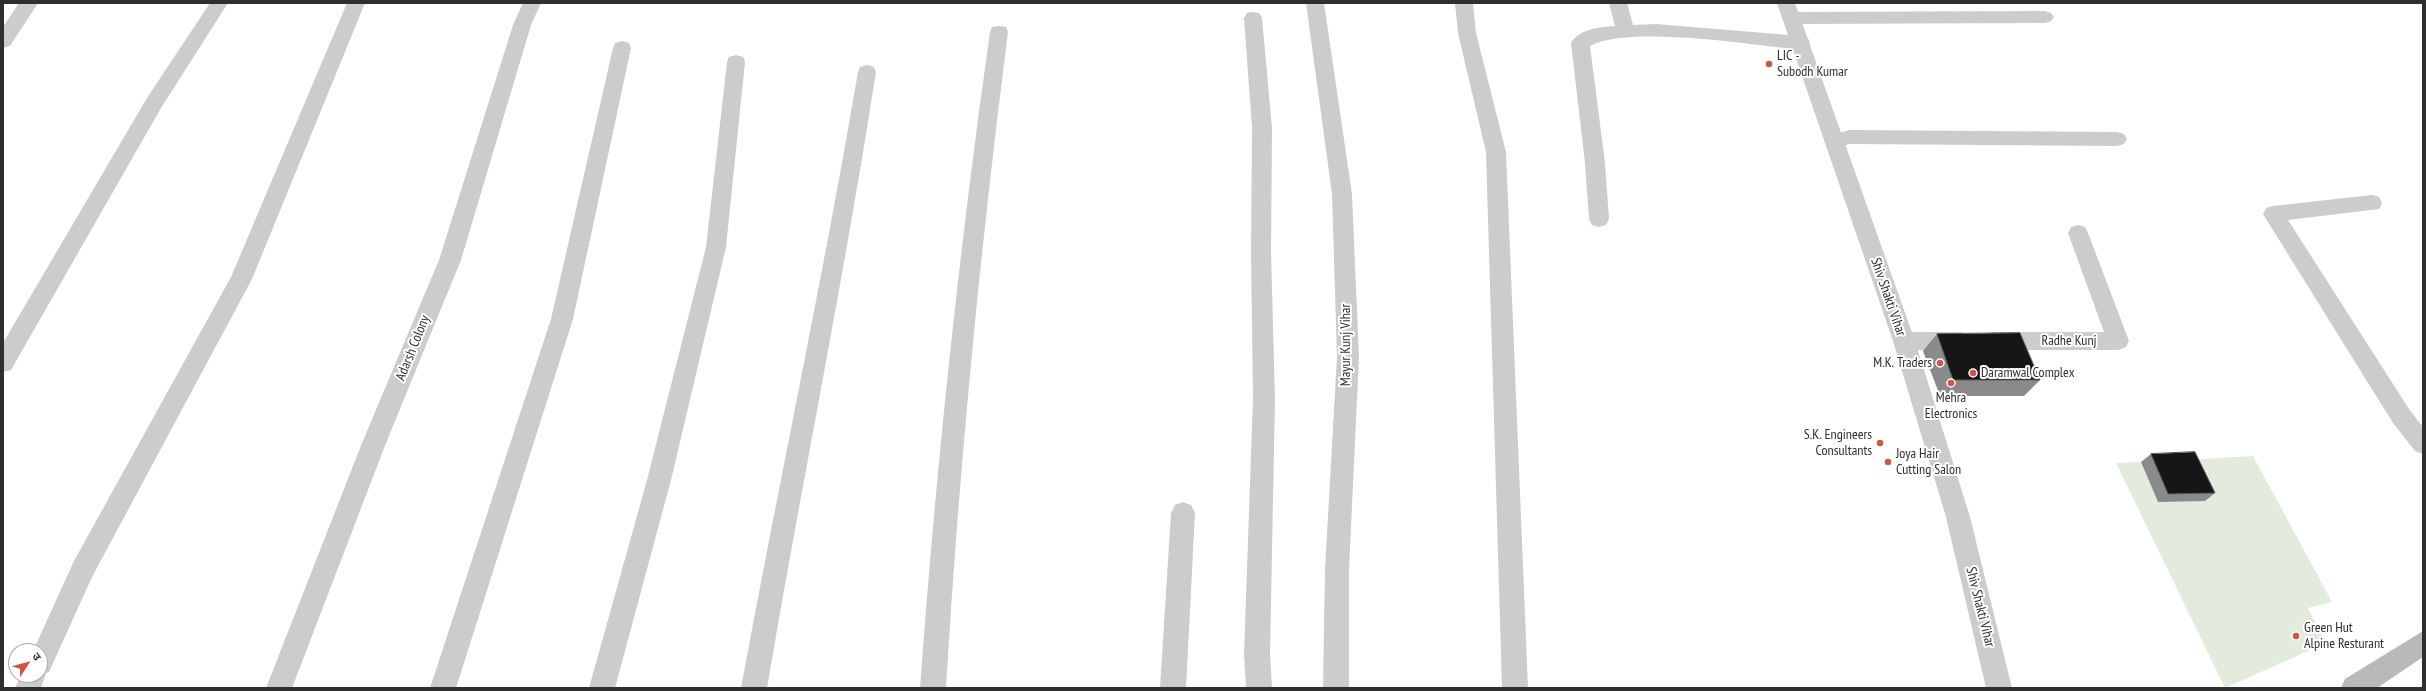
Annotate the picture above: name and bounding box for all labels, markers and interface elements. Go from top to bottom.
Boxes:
place label: LIC - Subodh Kumar [1777,48,1848,80]
marker: LIC - Subodh Kumar [1764,59,1774,69]
street label: Shiv Shakti Vihar [1867,256,1909,338]
street label: Mayur Kunj Vihar [1338,304,1354,386]
street label: Adarsh Colony [392,313,434,383]
street label: Radhe Kunj [2041,333,2097,349]
place label: M.K. Traders [1873,355,1932,371]
marker: M.K. Traders [1935,358,1945,368]
place label: Daramwal Complex [1981,365,2074,381]
marker: Daramwal Complex [1968,368,1978,378]
marker: Mehra Electronics [1946,378,1956,388]
place label: Mehra Electronics [1925,390,1977,422]
place label: S.K. Engineers Consultants [1804,427,1872,460]
marker: S.K. Engineers Consultants [1875,438,1885,448]
place label: Joya Hair Cutting Salon [1896,446,1961,478]
marker: Joya Hair Cutting Salon [1883,457,1893,467]
street label: Shiv Shakti Vihar [1962,565,1998,649]
place label: Green Hut Alpine Resturant [2304,620,2384,652]
marker: Green Hut Alpine Resturant [2291,631,2301,641]
north arrow [8,643,48,683]
text: उ [29,650,44,663]

